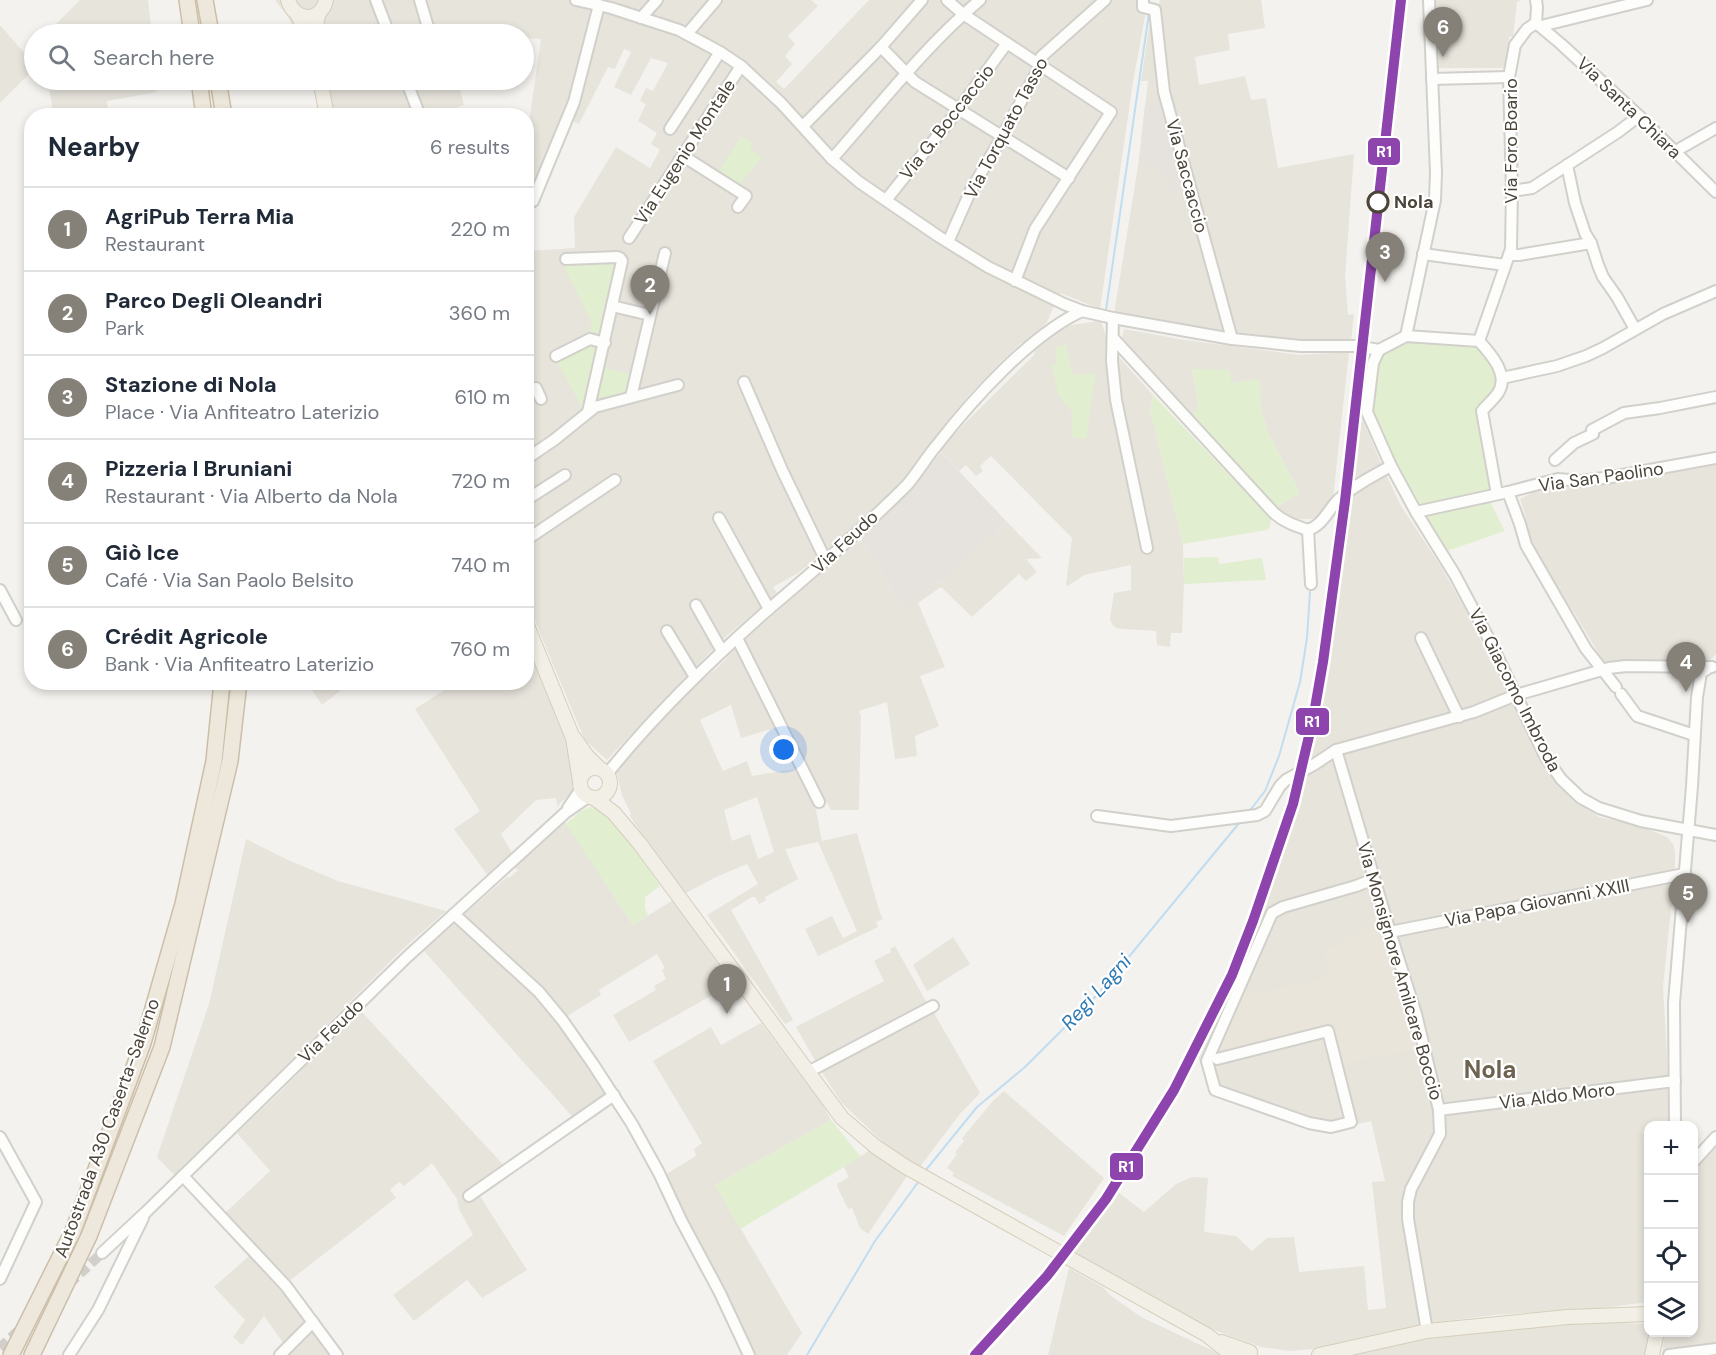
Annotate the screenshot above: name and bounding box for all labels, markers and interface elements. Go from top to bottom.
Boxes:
pin: 6 [1424,8,1462,57]
search box [24,24,534,90]
icon: search [45,41,78,74]
text: Search here [93,43,214,72]
street label: Via Santa Chiara [1571,52,1687,164]
street label: Via Torquato Tasso [959,53,1053,203]
street label: Via G. Boccaccio [894,59,1000,185]
street label: Via Eugenio Montale [629,75,741,229]
street label: Via Foro Boario [1499,78,1523,204]
street label: Via Saccaccio [1160,116,1214,236]
text: Nearby [48,130,140,164]
text: 6 results [430,134,510,160]
line badge: R1 [1367,137,1401,166]
text: R1 [1376,141,1392,162]
place label: Nola [1394,190,1433,214]
marker: Nola [1367,191,1389,213]
text: AgriPub Terra Mia [105,202,294,231]
text: 1 [64,216,71,242]
text: 220 m [450,216,510,242]
text: Restaurant [105,231,205,257]
pin: 3 [1366,232,1404,282]
pin: 2 [630,266,670,315]
text: Parco Degli Oleandri [105,286,322,315]
text: 2 [62,300,73,326]
text: 360 m [449,300,510,326]
text: Park [105,315,145,341]
text: Stazione di Nola [105,370,277,399]
text: 3 [61,384,74,410]
text: 610 m [454,384,510,410]
text: Place · Via Anfiteatro Laterizio [105,399,379,425]
text: Pizzeria I Bruniani [105,454,292,483]
street label: Via San Paolino [1537,456,1665,498]
text: 4 [61,468,74,494]
text: 720 m [452,468,510,494]
text: Restaurant · Via Alberto da Nola [105,483,398,509]
street label: Via Feudo [807,505,883,579]
text: Giò Ice [105,538,179,567]
text: 5 [61,552,74,578]
text: 740 m [452,552,510,578]
text: Café · Via San Paolo Belsito [105,567,354,593]
street label: Via Giacomo Imbroda [1463,604,1567,776]
text: Crédit Agricole [105,622,268,651]
text: 6 [61,636,74,662]
text: 760 m [450,636,510,662]
pin: 4 [1666,642,1706,692]
text: Bank · Via Anfiteatro Laterizio [105,651,374,677]
line badge: R1 [1295,707,1330,736]
text: R1 [1304,711,1320,732]
your location [769,735,798,764]
street label: Via Monsignore Amilcare Boccio [1352,839,1448,1103]
street label: Via Papa Giovanni XXIII [1443,873,1631,933]
pin: 5 [1668,874,1708,923]
water label: Regi Lagni [1055,948,1138,1035]
pin: 1 [708,964,746,1014]
street label: Via Feudo [293,994,369,1068]
street label: Autostrada A30 Caserta-Salerno [49,995,165,1261]
district label: Nola [1464,1054,1516,1085]
street label: Via Aldo Moro [1498,1077,1616,1115]
map controls [1644,1121,1698,1337]
button: + [1644,1121,1698,1175]
line badge: R1 [1109,1152,1144,1181]
text: R1 [1118,1156,1134,1177]
button: − [1644,1175,1698,1229]
button: locate [1644,1229,1698,1283]
button: layers [1644,1283,1698,1337]

